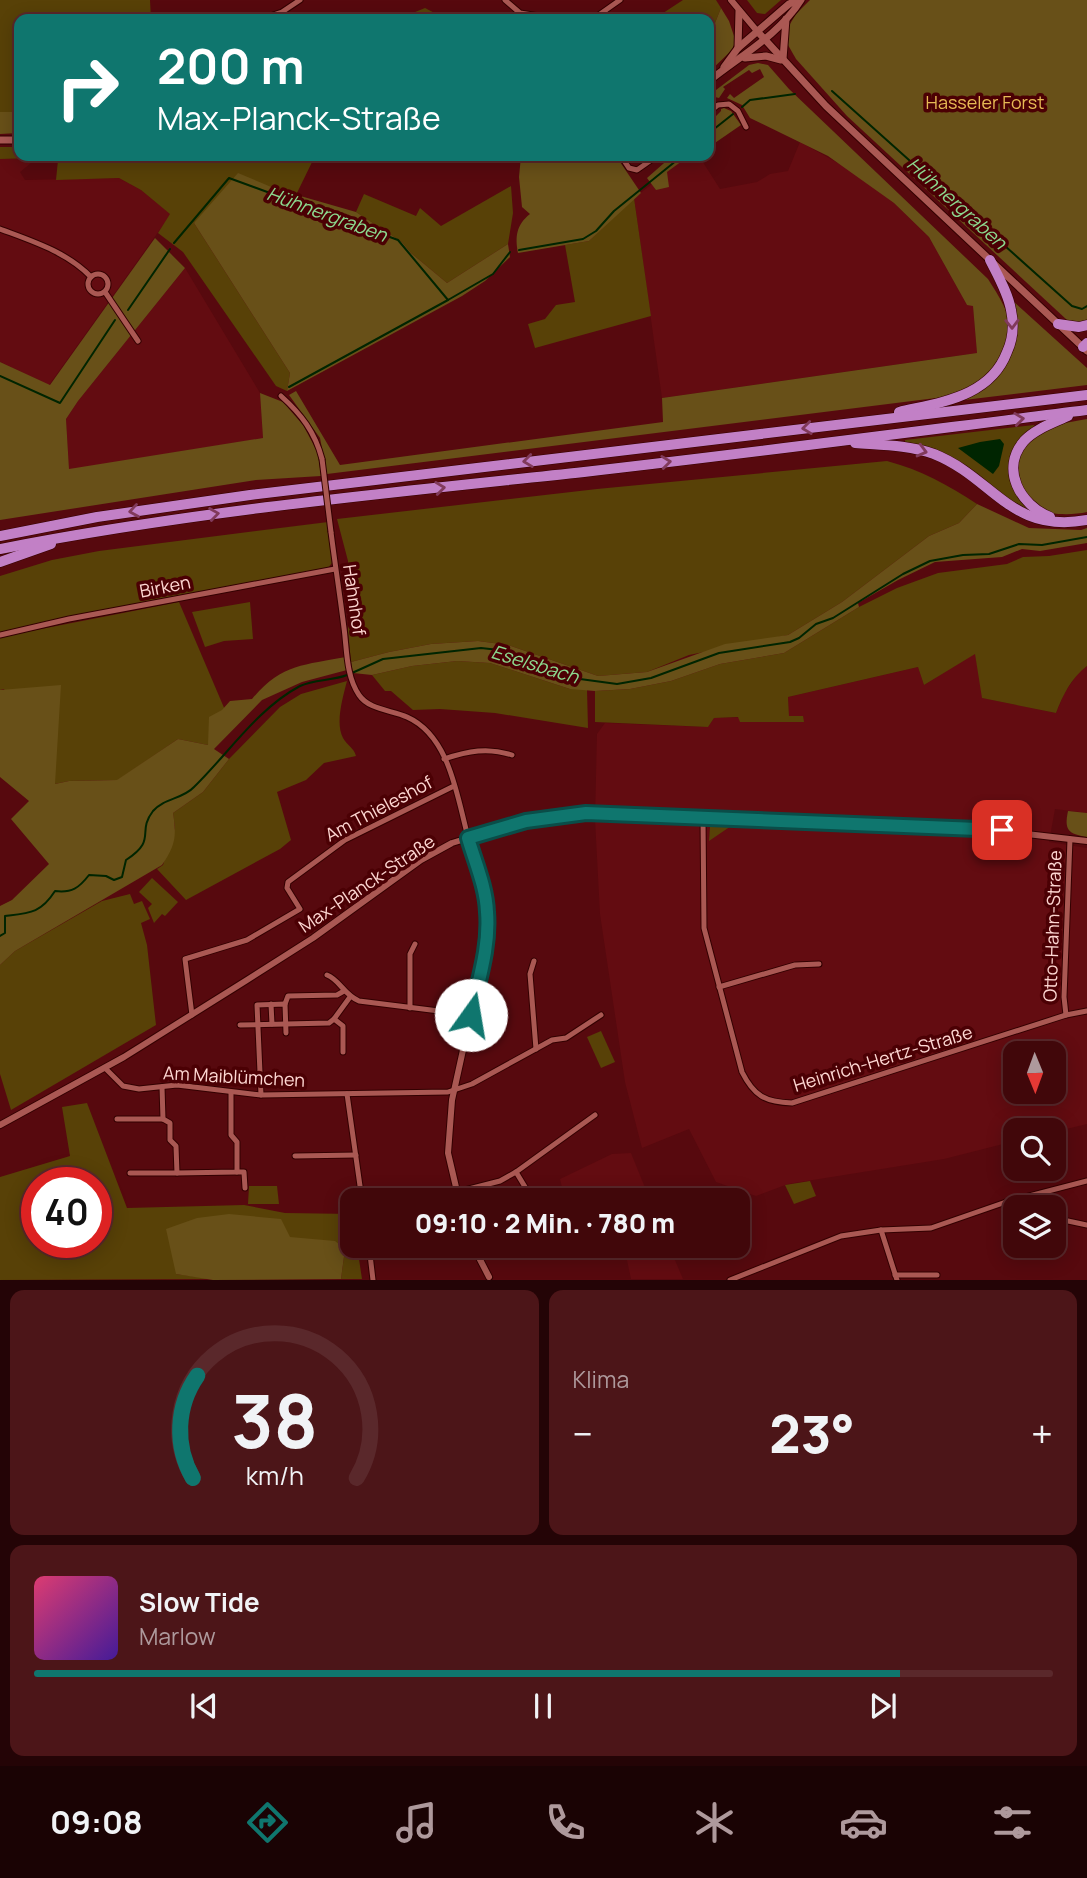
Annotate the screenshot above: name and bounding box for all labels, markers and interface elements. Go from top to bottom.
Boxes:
text: 200 m [157,32,305,99]
icon: right [42,42,133,133]
park label: Hasseler Forst [926,90,1044,114]
text: Max-Planck-Straße [157,96,441,140]
water label: Hühnergraben [901,151,1013,255]
water label: Hühnergraben [263,180,391,248]
one-way arrow [1004,319,1020,330]
one-way arrow [1013,411,1025,426]
one-way arrow [801,421,813,436]
one-way arrow [915,443,927,457]
one-way arrow [522,454,534,469]
one-way arrow [660,455,671,470]
one-way arrow [434,480,445,495]
one-way arrow [128,503,140,518]
one-way arrow [208,507,219,522]
street label: Hahnhof [338,563,372,638]
street label: Birken [137,569,192,603]
water label: Eselsbach [488,638,582,690]
street label: Am Thieleshof [321,769,437,846]
pin [972,800,1032,860]
icon: arrive [983,811,1021,849]
street label: Max-Planck-Straße [294,829,439,938]
street label: Otto-Hahn-Straße [1037,850,1067,1002]
position arrow [434,978,508,1052]
street label: Heinrich-Hertz-Straße [790,1019,975,1097]
north arrow [1003,1041,1066,1104]
map controls [1003,1041,1066,1258]
street label: Am Maiblümchen [163,1060,306,1092]
button: search [1003,1118,1066,1181]
speed limit sign: 40 [21,1167,112,1258]
button: layers [1003,1195,1066,1258]
text: 09:10 · 2 Min. · 780 m [415,1205,675,1241]
text: Klima [573,1363,629,1395]
text: 38 [231,1371,318,1471]
text: 23° [769,1398,855,1469]
text: − [573,1407,593,1459]
text: + [1031,1407,1053,1459]
text: km/h [245,1458,303,1493]
text: Slow Tide [139,1584,260,1620]
text: Marlow [139,1620,216,1652]
icon: previous [185,1687,223,1725]
icon: pause [524,1687,562,1725]
icon: next [864,1687,902,1725]
icon: directions [243,1798,292,1847]
icon: music [392,1798,441,1847]
icon: phone [541,1798,590,1847]
icon: climate [690,1798,739,1847]
icon: car [839,1798,888,1847]
icon: filters [988,1798,1037,1847]
text: 09:08 [50,1800,143,1844]

